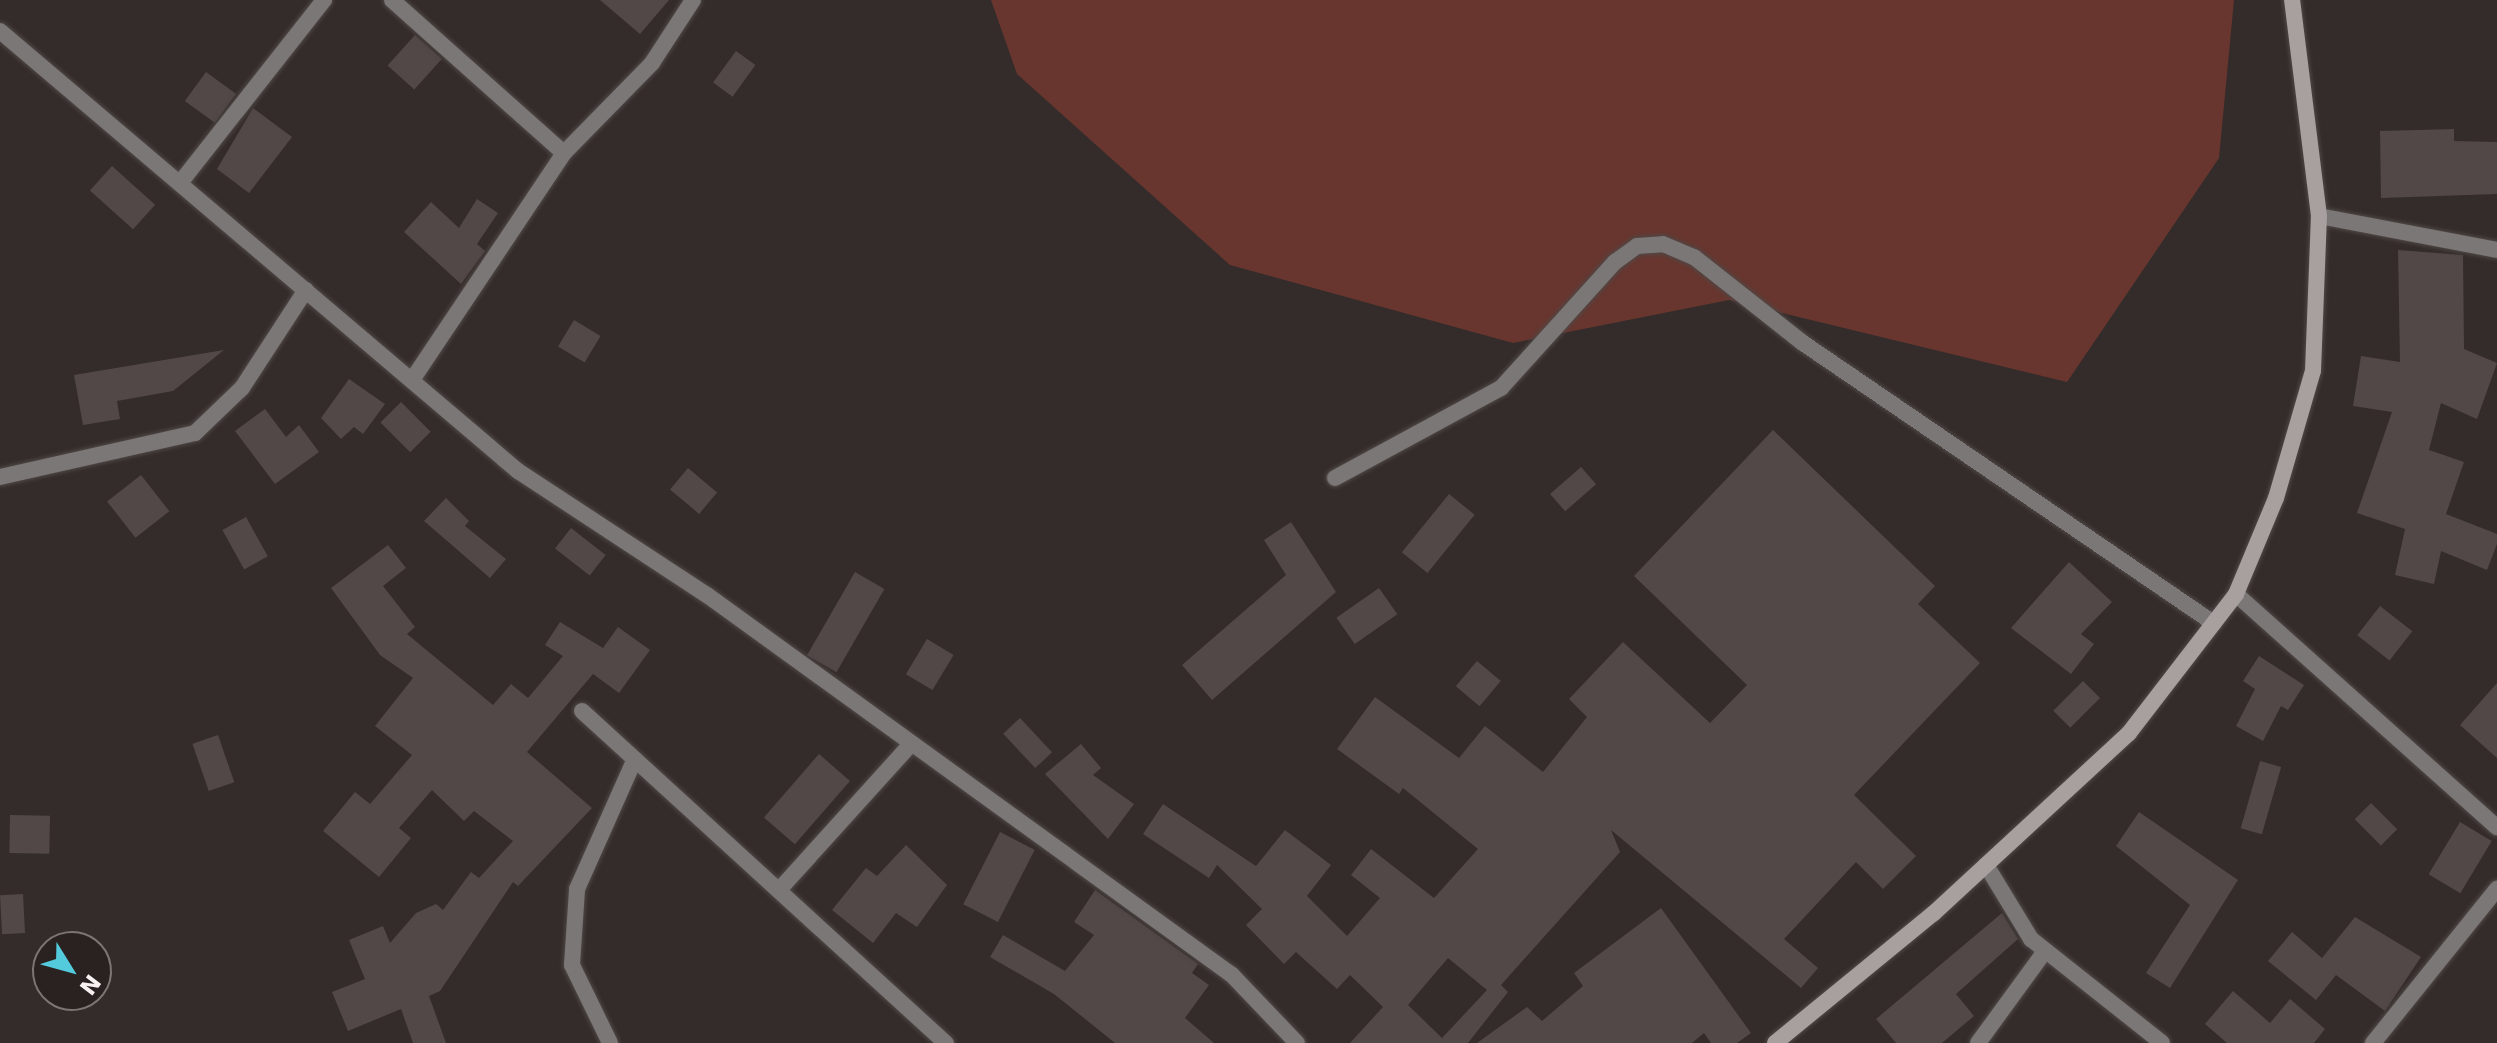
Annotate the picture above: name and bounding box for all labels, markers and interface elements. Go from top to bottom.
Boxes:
north arrow [32,931,112,1011]
text: N [74,970,106,999]

